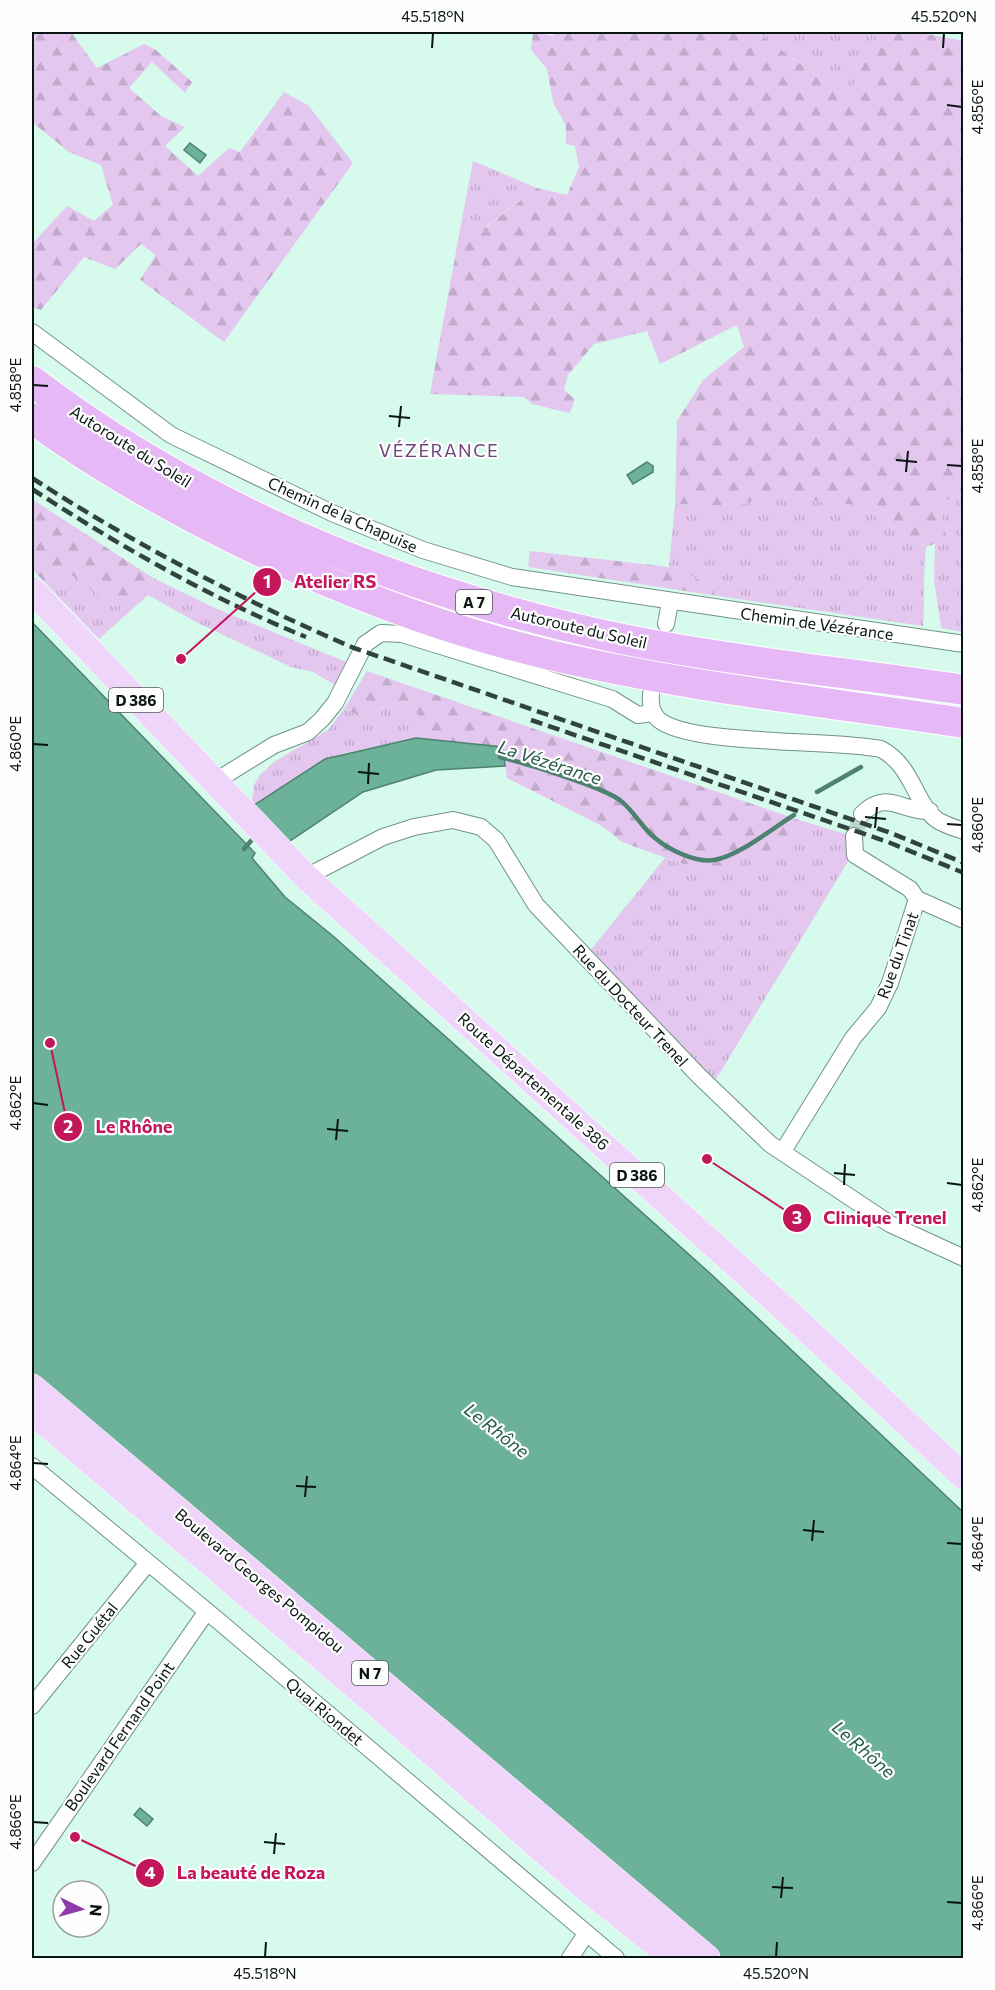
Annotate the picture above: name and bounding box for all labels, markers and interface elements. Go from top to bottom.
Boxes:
text: 45.518°N [401,7,465,25]
text: 45.520°N [911,7,977,25]
text: 4.856°E [968,79,986,134]
text: 4.858°E [6,357,24,412]
street label: Autoroute du Soleil [67,401,195,491]
text: 4.858°E [968,438,986,493]
district label: VÉZÉRANCE [379,439,499,461]
street label: Chemin de la Chapuise [265,472,421,556]
callout: Atelier RS [252,564,389,600]
text: 1 [263,570,271,592]
text: Atelier RS [294,570,377,592]
road number: A 7 [456,590,492,614]
street label: Autoroute du Soleil [509,602,649,652]
street label: Chemin de Vézérance [739,603,895,643]
road number: D 386 [109,688,163,712]
text: 4.860°E [6,716,24,772]
water label: La Vézérance [495,735,605,789]
text: 4.860°E [968,797,986,853]
street label: Rue du Tinat [873,909,922,1001]
street label: Rue du Docteur Trenel [569,940,693,1070]
street label: Route Départementale 386 [455,1008,613,1154]
text: 4.862°E [6,1076,24,1130]
callout: Le Rhône [53,1109,184,1145]
text: 2 [63,1115,73,1137]
text: Le Rhône [96,1115,172,1137]
text: 4.862°E [968,1158,986,1212]
road number: D 386 [610,1163,664,1187]
callout: Clinique Trenel [782,1200,959,1236]
text: 3 [792,1206,802,1228]
text: Clinique Trenel [823,1206,947,1228]
water label: Le Rhône [460,1398,534,1462]
text: 4.864°E [6,1435,24,1491]
street label: Boulevard Georges Pompidou [172,1504,348,1656]
text: 4.864°E [968,1516,986,1572]
street label: Rue Guétal [57,1598,121,1672]
street label: Boulevard Fernand Point [60,1657,178,1814]
road number: N 7 [352,1661,388,1685]
street label: Quai Riondet [282,1673,368,1749]
water label: Le Rhône [828,1716,900,1783]
text: 4.866°E [6,1794,24,1850]
callout: La beauté de Roza [135,1855,337,1891]
text: 4 [144,1861,156,1883]
text: La beauté de Roza [177,1861,325,1883]
text: 4.866°E [968,1875,986,1931]
north arrow [51,1879,111,1939]
text: N [86,1904,106,1917]
text: 45.518°N [233,1964,297,1982]
text: 45.520°N [743,1964,809,1982]

